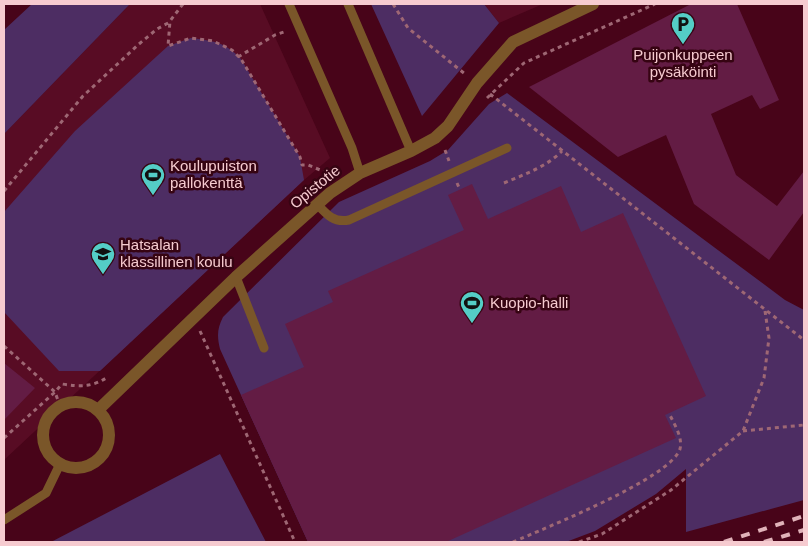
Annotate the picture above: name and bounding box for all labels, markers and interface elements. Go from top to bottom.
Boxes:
parking icon: Puijonkuppeen pysäköinti [670,11,696,45]
place label: Puijonkuppeen pysäköinti [633,46,733,80]
place label: Koulupuiston pallokenttä [170,157,257,191]
street label: Opistotie [286,161,343,212]
sports icon: Koulupuiston pallokenttä [140,162,166,196]
place label: Hatsalan klassillinen koulu [120,236,233,270]
school or university icon: Hatsalan klassillinen koulu [90,241,116,275]
sports icon: Kuopio-halli [459,290,485,324]
place label: Kuopio-halli [490,294,568,311]

